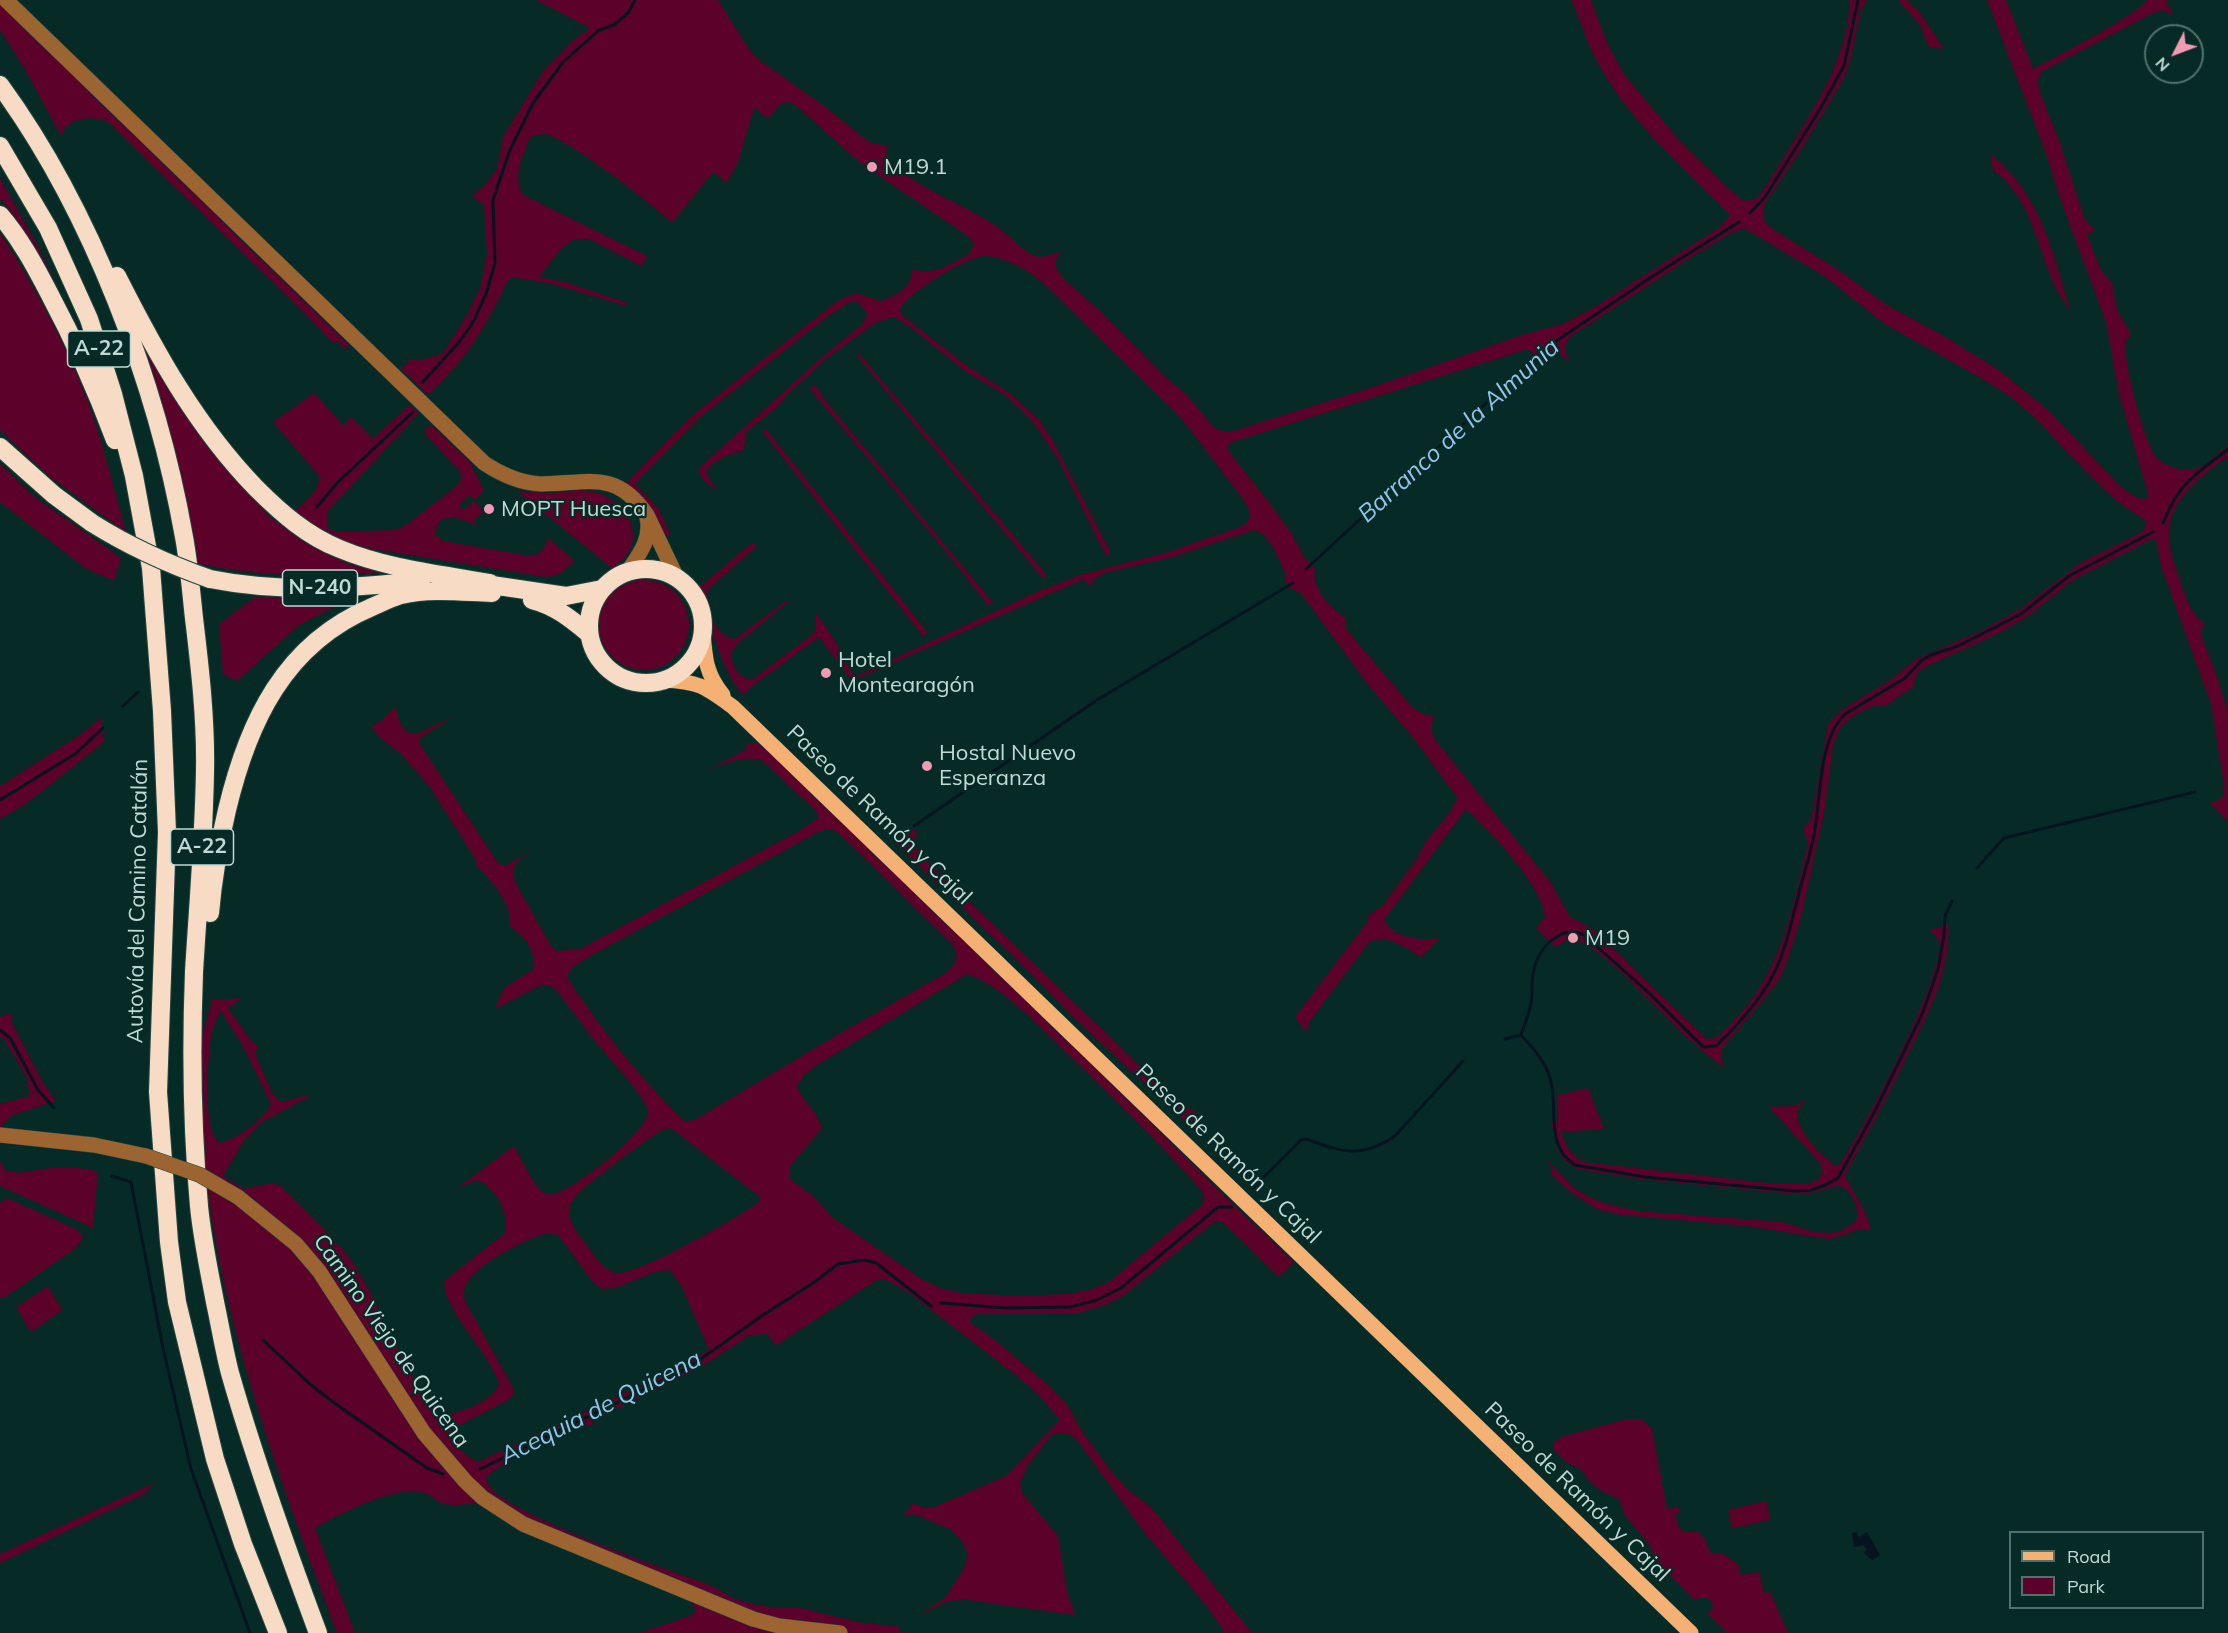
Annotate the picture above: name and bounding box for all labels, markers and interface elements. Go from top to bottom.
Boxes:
north arrow [2144,24,2204,84]
text: N [2151,54,2174,76]
place label: M19.1 [884,154,947,180]
marker: M19.1 [865,160,879,174]
road number: A-22 [68,331,130,367]
water label: Barranco de la Almunia [1353,333,1565,529]
place label: MOPT Huesca [501,496,646,522]
marker: MOPT Huesca [482,502,496,516]
road number: N-240 [282,570,358,606]
place label: Hotel Montearagón [838,647,975,698]
marker: Hotel Montearagón [819,666,833,680]
street label: Paseo de Ramón y Cajal [781,720,977,910]
place label: Hostal Nuevo Esperanza [939,740,1076,792]
street label: Autovía del Camino Catalán [122,758,154,1044]
marker: Hostal Nuevo Esperanza [920,759,934,773]
road number: A-22 [170,829,234,865]
place label: M19 [1585,925,1630,951]
marker: M19 [1566,931,1580,945]
street label: Paseo de Ramón y Cajal [1130,1059,1326,1249]
street label: Camino Viejo de Quicena [307,1229,475,1453]
water label: Acequia de Quicena [496,1345,706,1471]
street label: Paseo de Ramón y Cajal [1479,1397,1675,1587]
legend [2009,1531,2204,1609]
text: Road [2067,1545,2111,1568]
text: Park [2067,1575,2105,1598]

